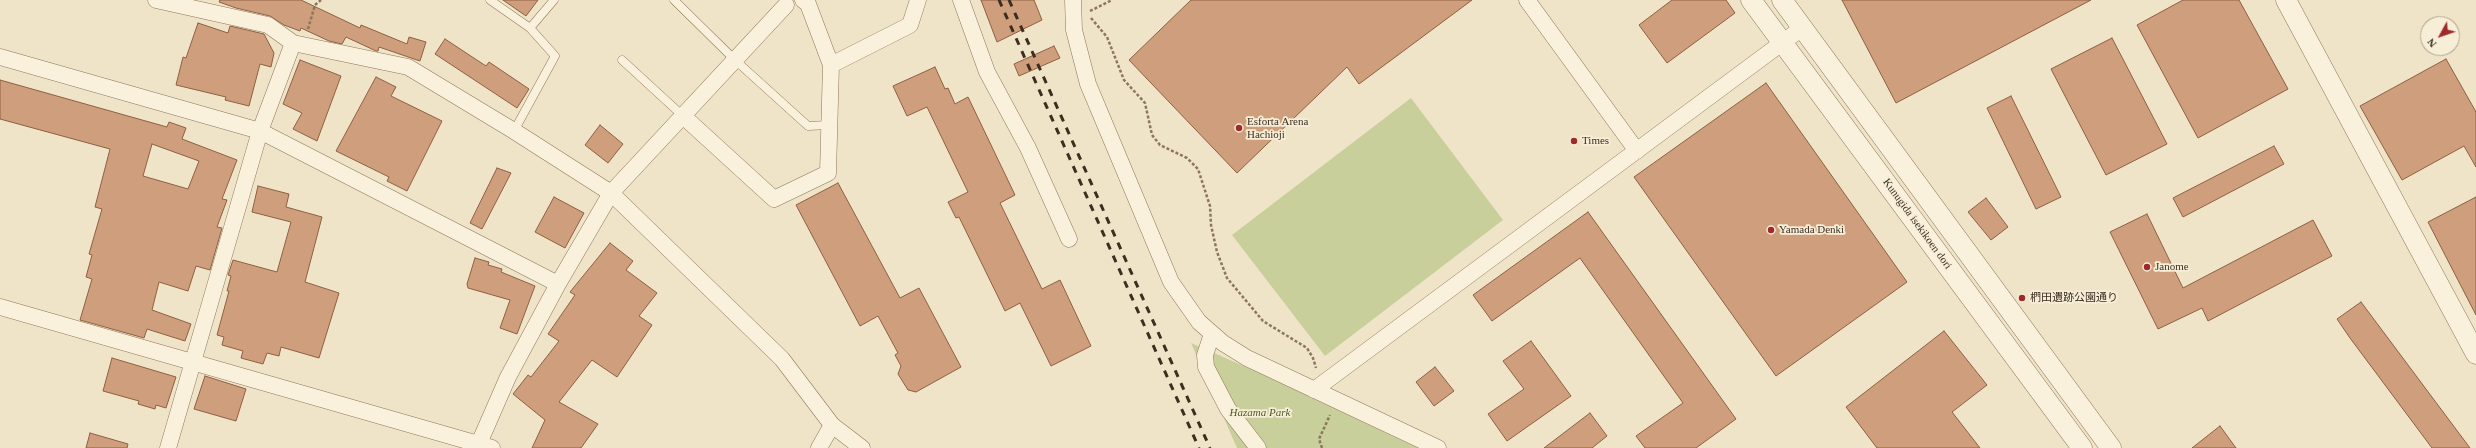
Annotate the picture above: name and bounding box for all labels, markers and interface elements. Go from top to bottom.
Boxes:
north arrow [2420,16,2460,56]
text: N [2424,36,2439,50]
place label: Esforta Arena Hachioji [1247,115,1308,141]
marker: Esforta Arena Hachioji [1234,123,1244,133]
place label: Times [1582,134,1609,148]
marker: Times [1569,136,1579,146]
street label: Kunugida isekikoen dori [1880,176,1954,272]
place label: Yamada Denki [1779,223,1844,237]
marker: Yamada Denki [1766,225,1776,235]
place label: Janome [2155,260,2189,274]
marker: Janome [2142,262,2152,272]
place label: 椚田遺跡公園通り [2030,291,2118,305]
marker: 椚田遺跡公園通り [2017,293,2027,303]
park label: Hazama Park [1230,406,1290,420]

